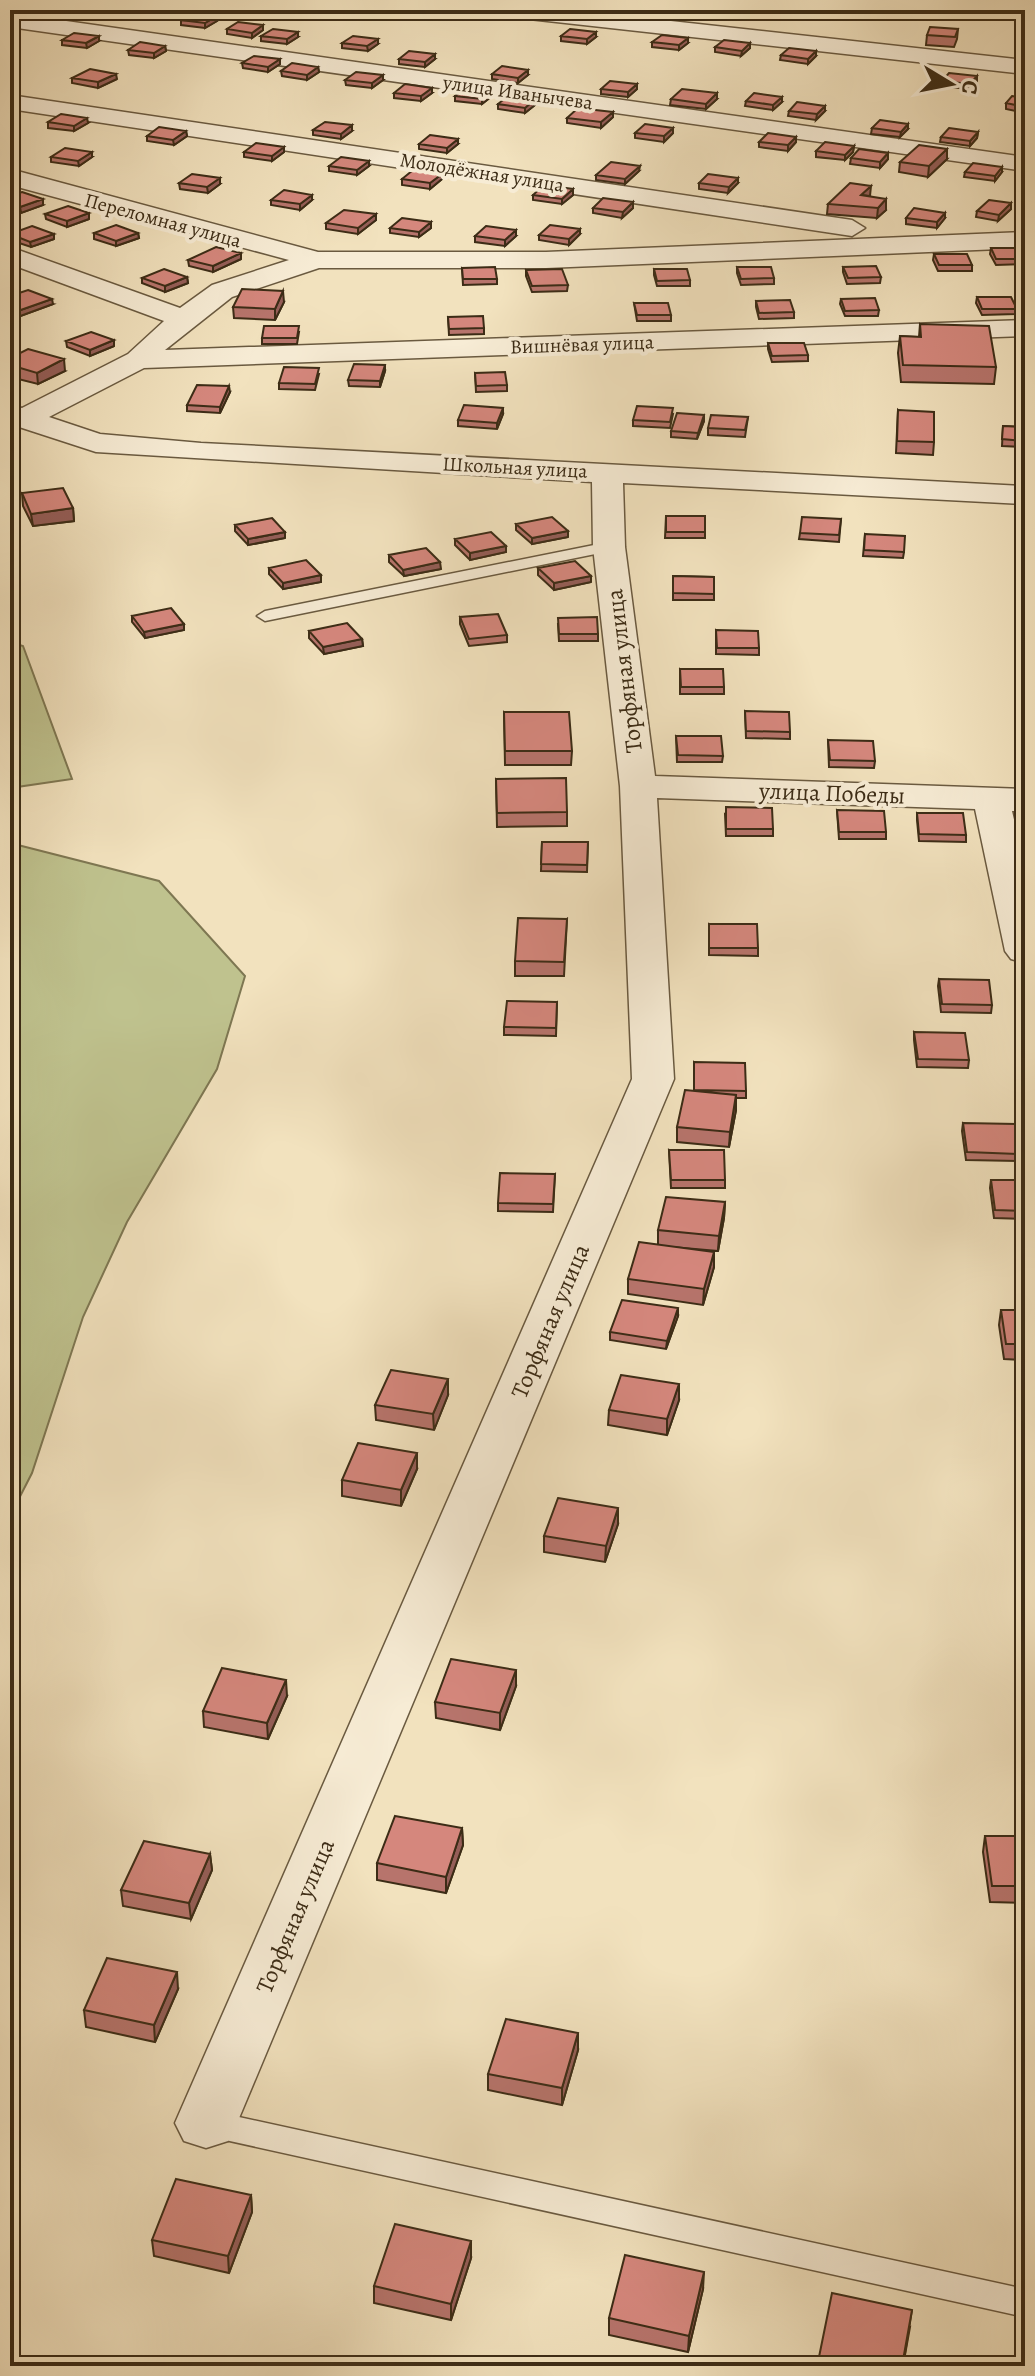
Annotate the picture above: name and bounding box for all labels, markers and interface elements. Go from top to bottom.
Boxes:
north arrow [911,44,991,124]
street label: улица Иванычева [440,68,595,116]
text: С [954,78,986,97]
street label: Молодёжная улица [398,146,567,199]
street label: Переломная улица [81,187,245,255]
street label: Вишнёвая улица [510,328,655,361]
street label: Школьная улица [442,450,589,485]
street label: Торфяная улица [598,587,650,755]
street label: улица Победы [757,774,906,812]
street label: Торфяная улица [503,1239,597,1403]
street label: Торфяная улица [248,1834,342,1998]

